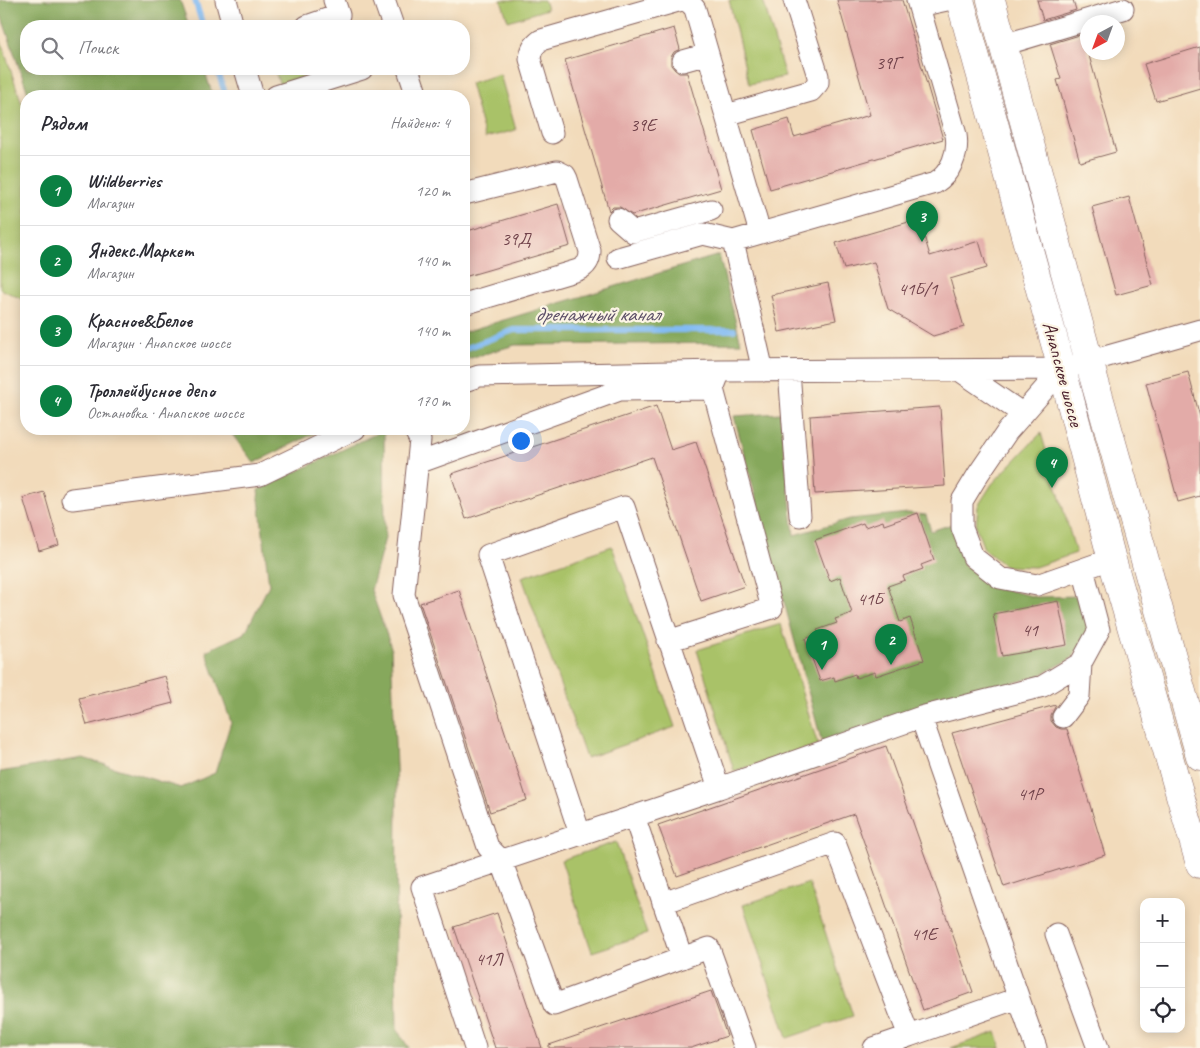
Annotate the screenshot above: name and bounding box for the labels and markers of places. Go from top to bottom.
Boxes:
pin: 3 [906,201,938,242]
pin: 4 [1036,447,1068,488]
pin: 2 [875,624,907,665]
pin: 1 [806,629,838,670]

